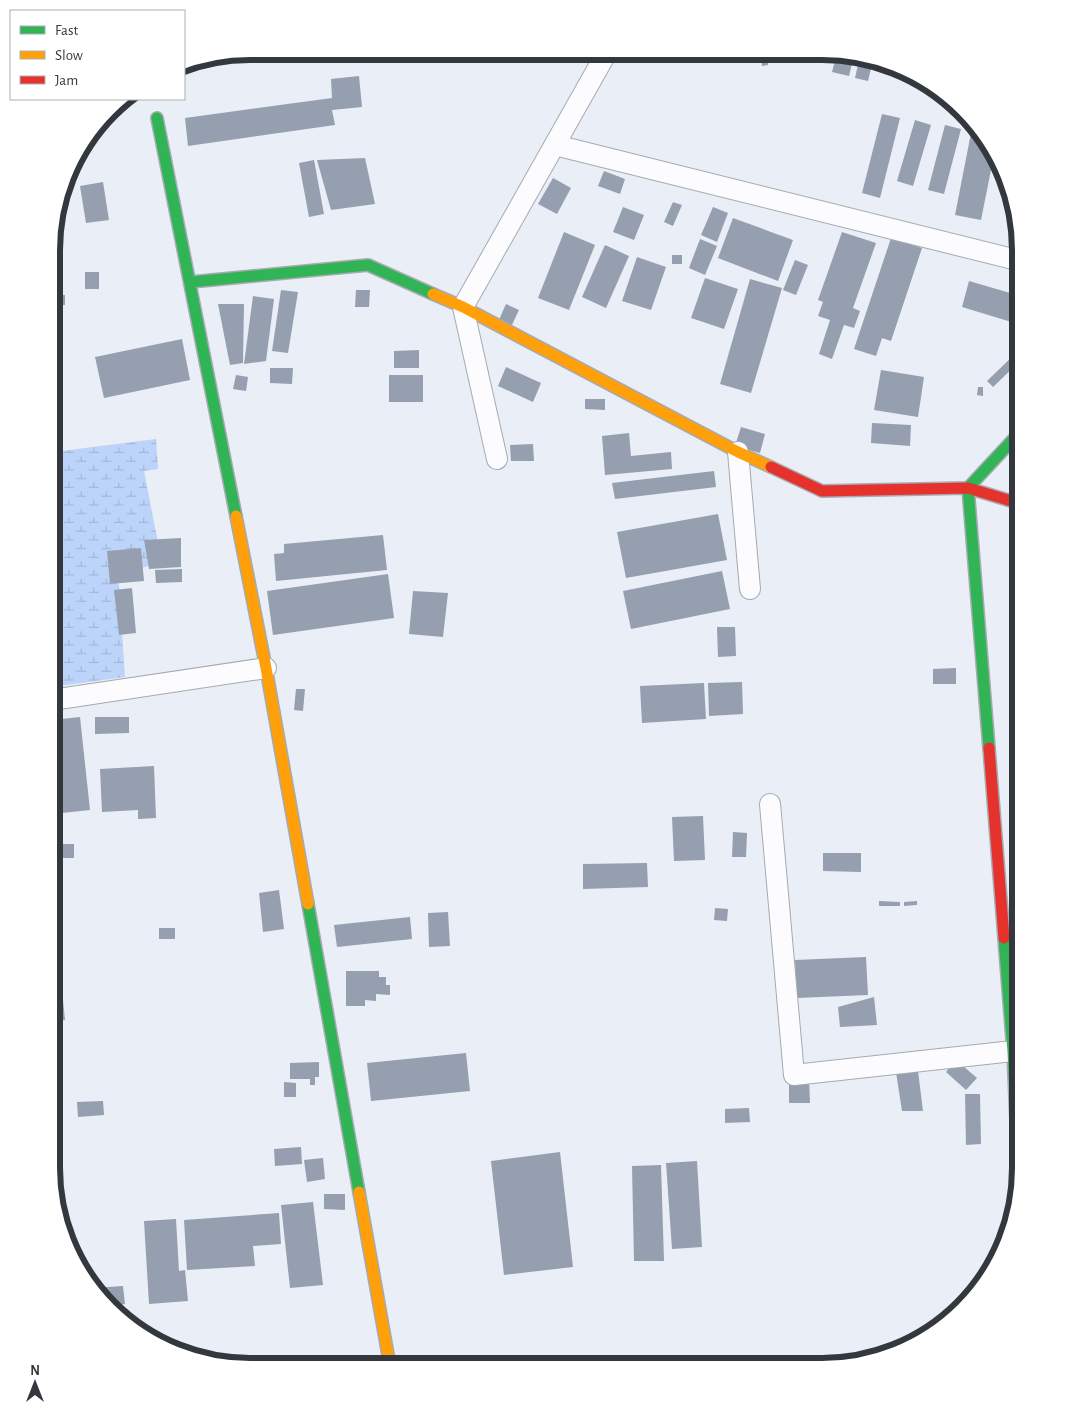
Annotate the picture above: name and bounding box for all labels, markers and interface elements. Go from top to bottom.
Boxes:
legend [10,10,185,100]
text: Fast [55,23,79,38]
text: Slow [55,48,83,63]
text: Jam [55,73,78,88]
north arrow [10,1358,60,1408]
text: N [30,1364,40,1378]

